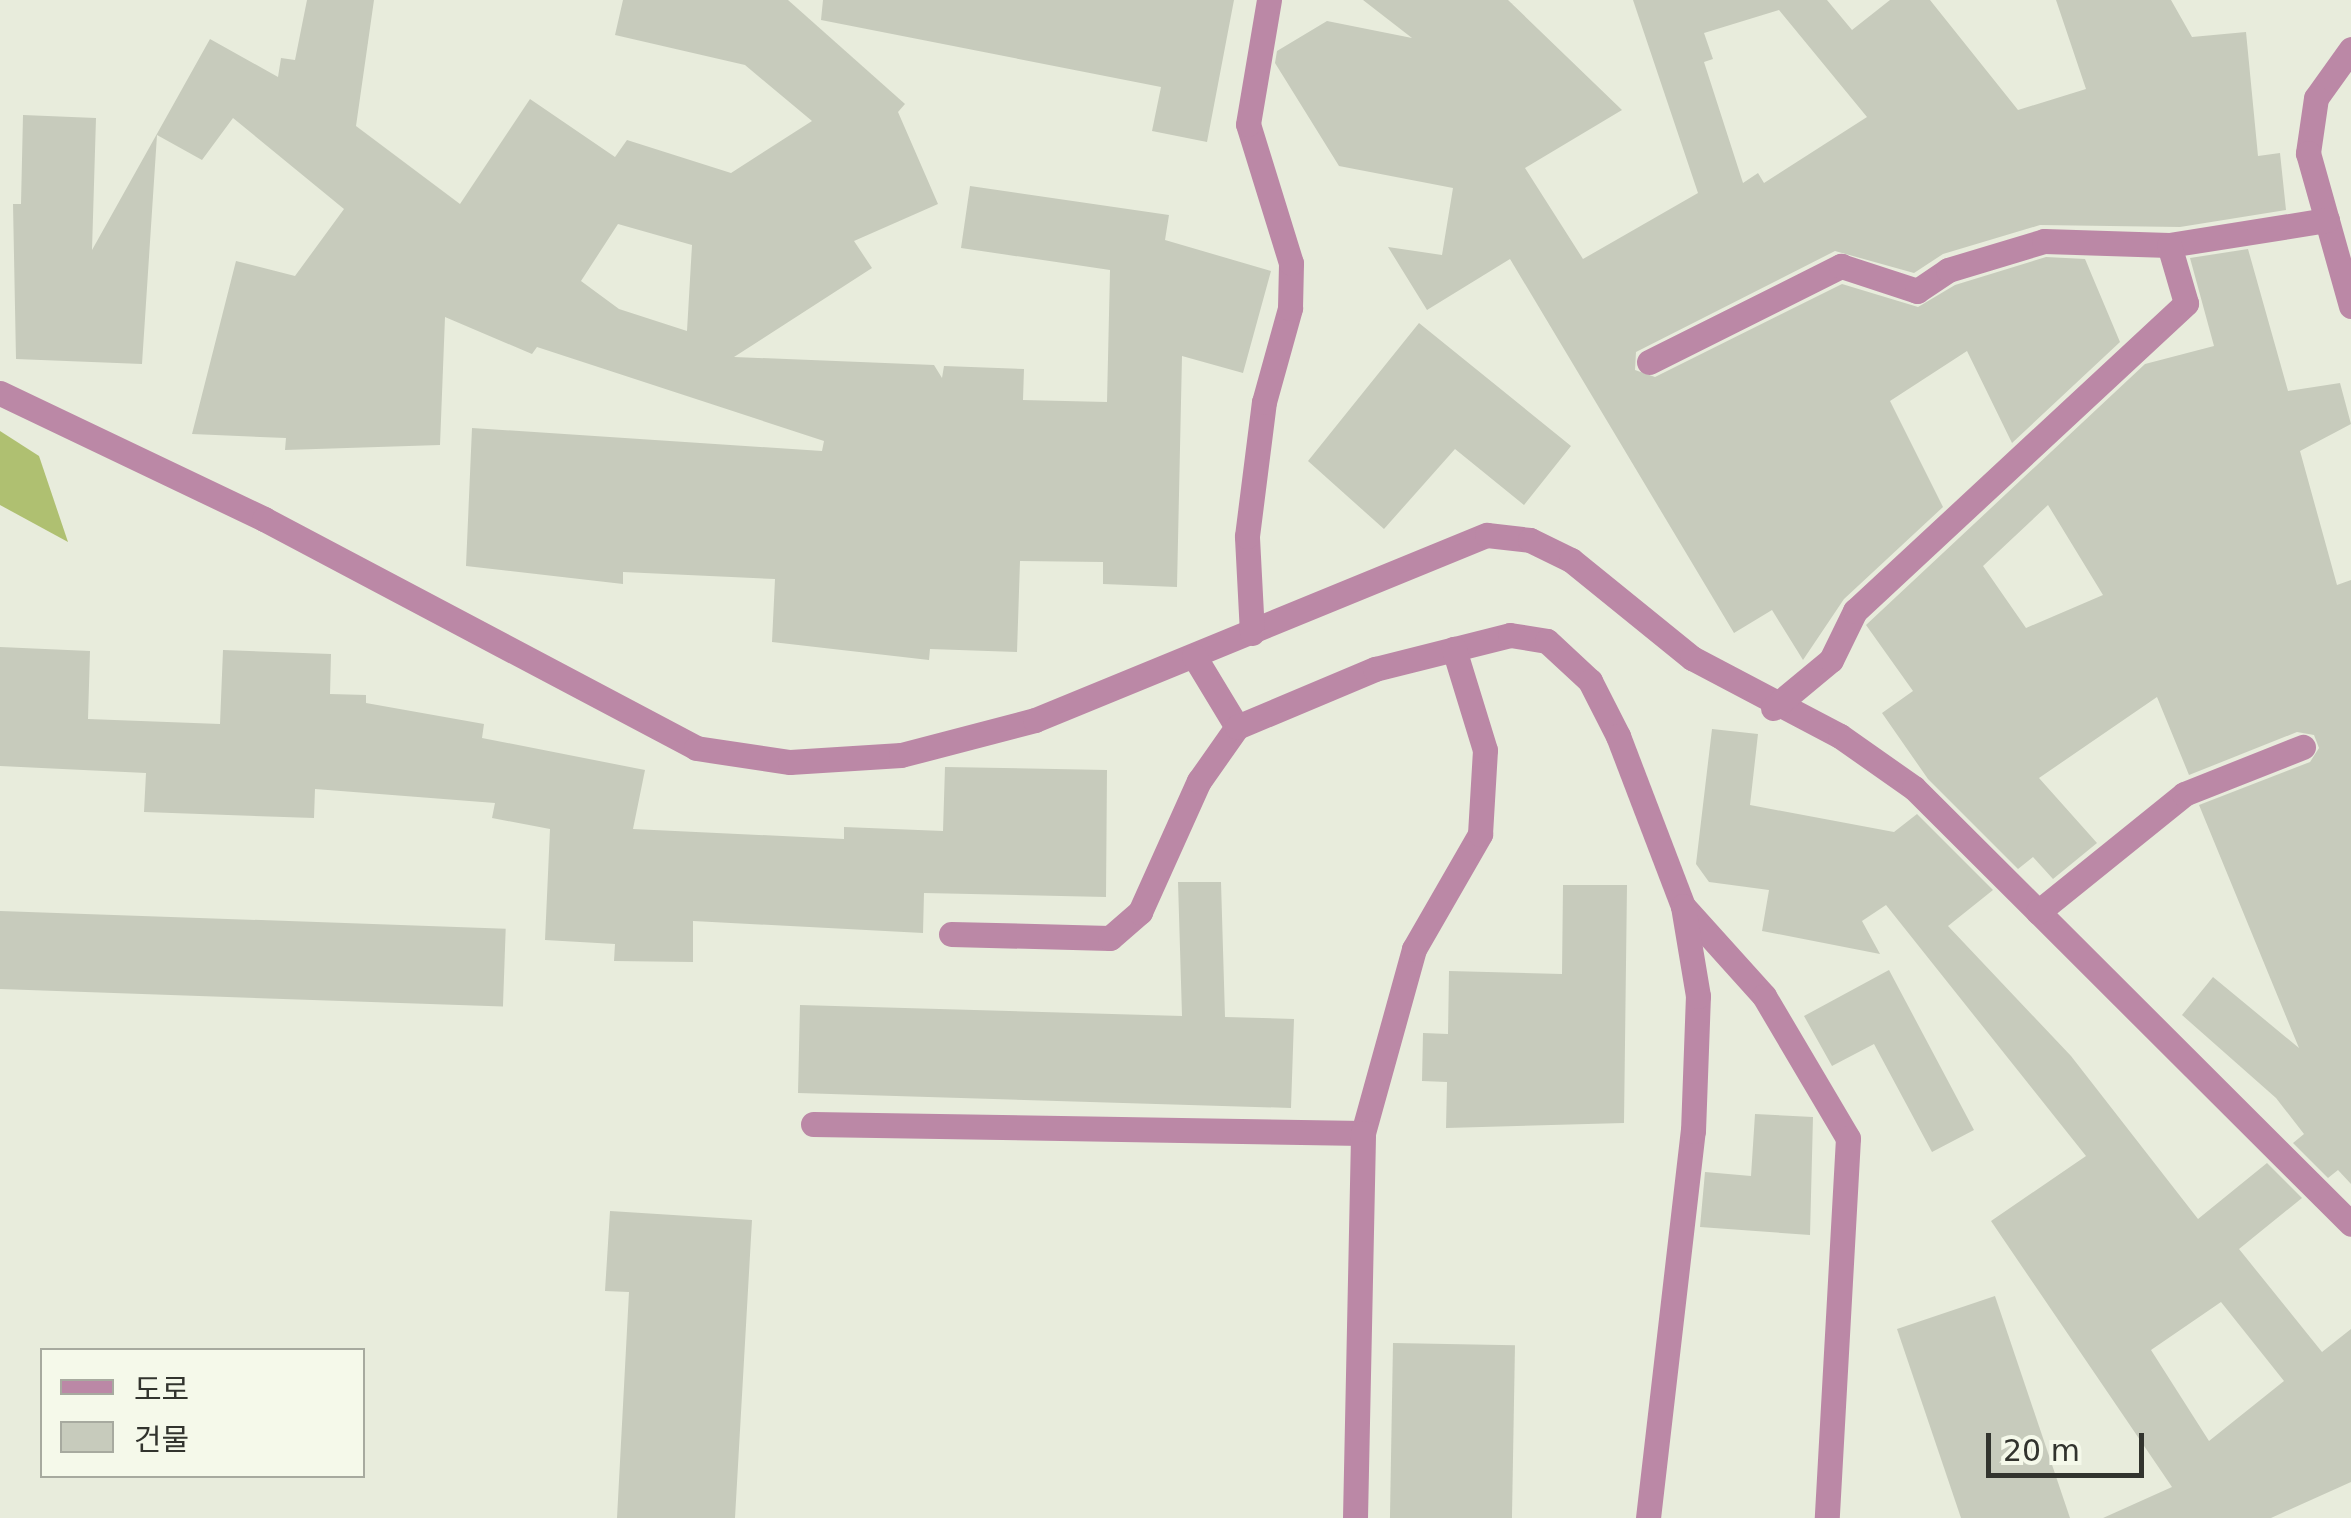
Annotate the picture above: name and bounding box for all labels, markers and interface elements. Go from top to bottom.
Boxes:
legend [40,1348,365,1478]
text: 도로 [134,1372,189,1407]
scale bar [1991,1413,2148,1475]
text: 건물 [134,1422,189,1457]
text: 20 m [2003,1433,2080,1468]

